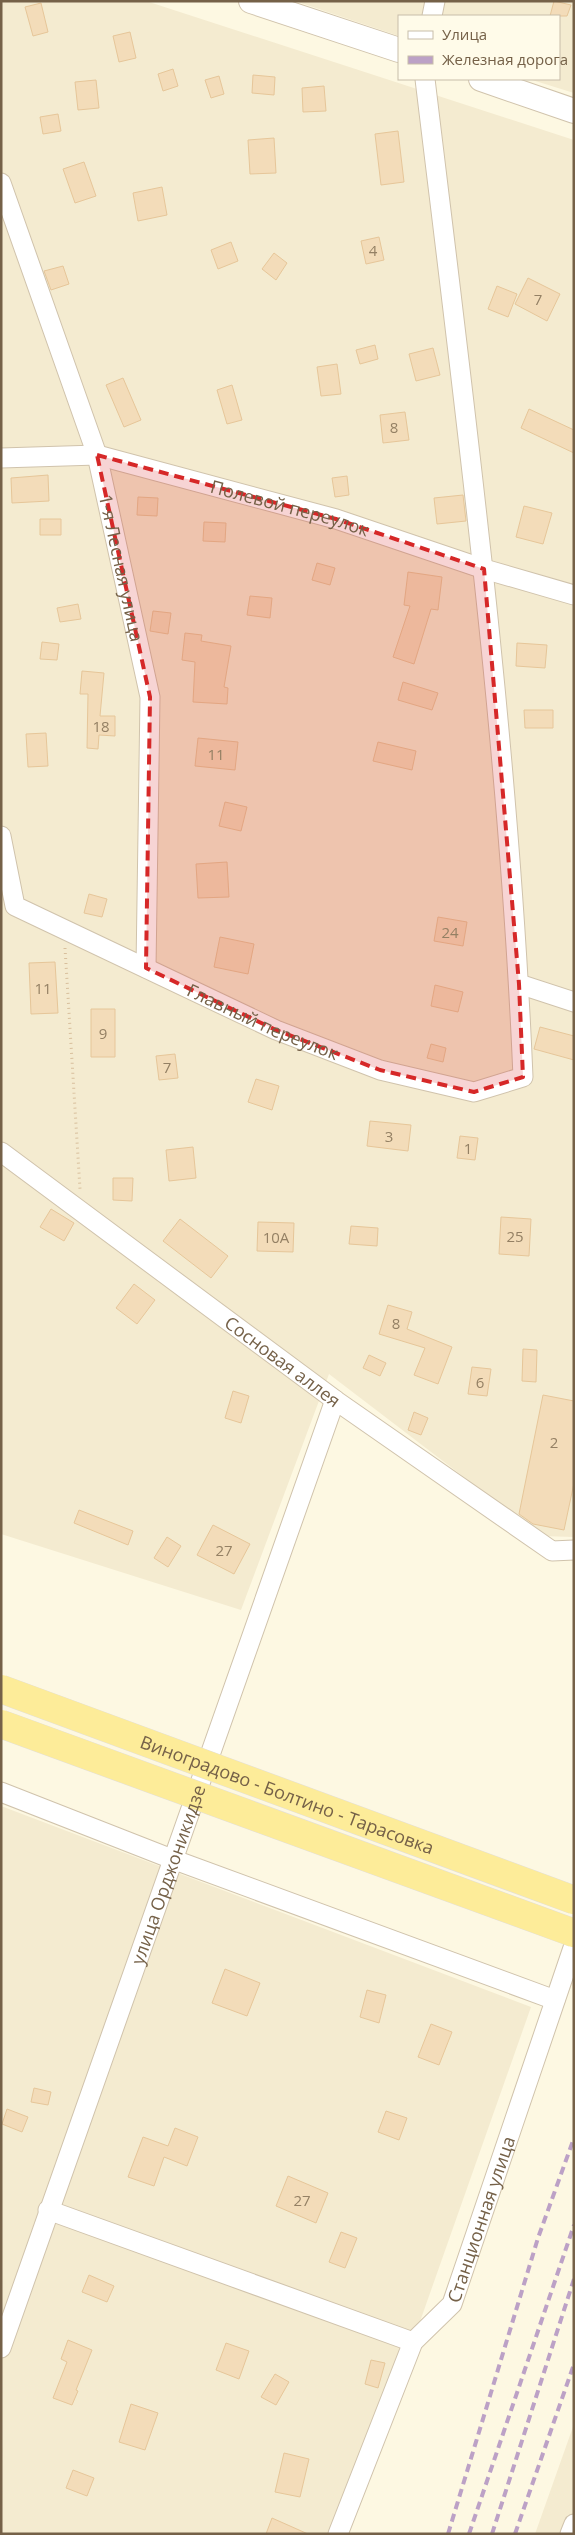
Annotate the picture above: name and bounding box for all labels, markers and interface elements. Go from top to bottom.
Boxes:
legend [398,15,560,80]
text: Улица [442,24,487,44]
text: Железная дорога [442,49,568,69]
house number: 4 [369,240,378,260]
house number: 7 [534,289,542,309]
house number: 8 [390,417,398,437]
street label: Полевой переулок [208,474,373,542]
street label: 1-я Лесная улица [94,492,150,644]
house number: 18 [92,716,110,736]
house number: 11 [207,744,225,764]
house number: 24 [441,922,459,942]
house number: 11 [34,978,52,998]
street label: Главный переулок [183,978,343,1065]
house number: 9 [99,1023,107,1043]
house number: 7 [163,1057,171,1077]
house number: 3 [385,1126,393,1146]
house number: 1 [464,1138,472,1158]
house number: 25 [506,1226,524,1246]
house number: 10А [263,1227,290,1247]
street label: Сосновая аллея [220,1310,346,1412]
house number: 8 [392,1313,400,1333]
house number: 6 [476,1372,484,1392]
house number: 2 [550,1432,558,1452]
house number: 27 [215,1540,233,1560]
street label: Виноградово - Болтино - Тарасовка [137,1729,437,1859]
street label: улица Орджоникидзе [125,1781,211,1968]
street label: Станционная улица [441,2133,520,2306]
house number: 27 [293,2190,311,2210]

